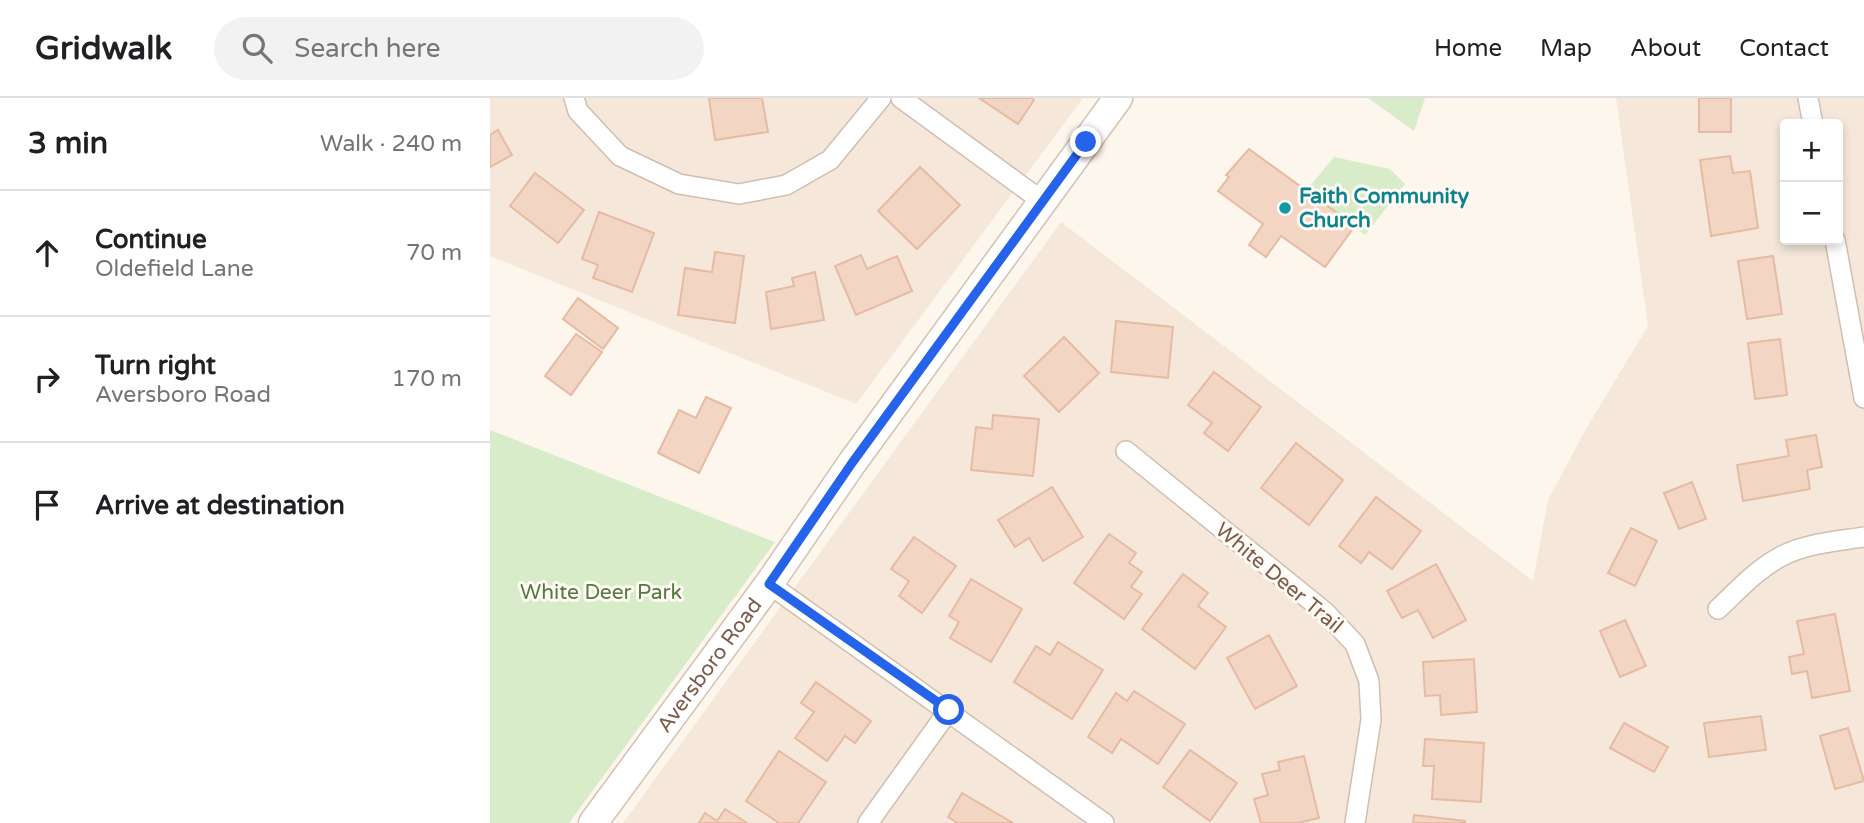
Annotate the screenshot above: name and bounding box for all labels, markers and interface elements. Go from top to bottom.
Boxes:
search box [214,17,704,80]
text: Gridwalk [35,29,172,68]
icon: search [238,29,276,67]
text: Search here [294,33,441,64]
text: Home [1434,34,1502,63]
text: Map [1540,34,1592,63]
text: About [1630,34,1701,63]
text: Contact [1739,34,1829,63]
map controls [1780,119,1843,245]
button: + [1780,119,1843,182]
text: 3 min [28,125,108,162]
route end [1070,126,1101,157]
text: Walk · 240 m [320,130,462,158]
button: − [1780,182,1843,245]
place label: Faith Community Church [1299,184,1470,233]
marker: Faith Community Church [1277,200,1293,216]
text: Continue [95,224,207,255]
icon: ahead [28,234,66,272]
text: 70 m [406,239,462,267]
text: Oldefield Lane [95,255,254,283]
text: Turn right [95,350,216,381]
icon: right [28,360,66,398]
text: 170 m [392,365,462,393]
text: Aversboro Road [95,381,271,409]
icon: arrive [28,486,66,524]
text: Arrive at destination [95,490,345,521]
street label: White Deer Trail [1210,517,1348,639]
park label: White Deer Park [520,580,682,605]
street label: Aversboro Road [651,593,767,737]
route start [933,694,964,725]

